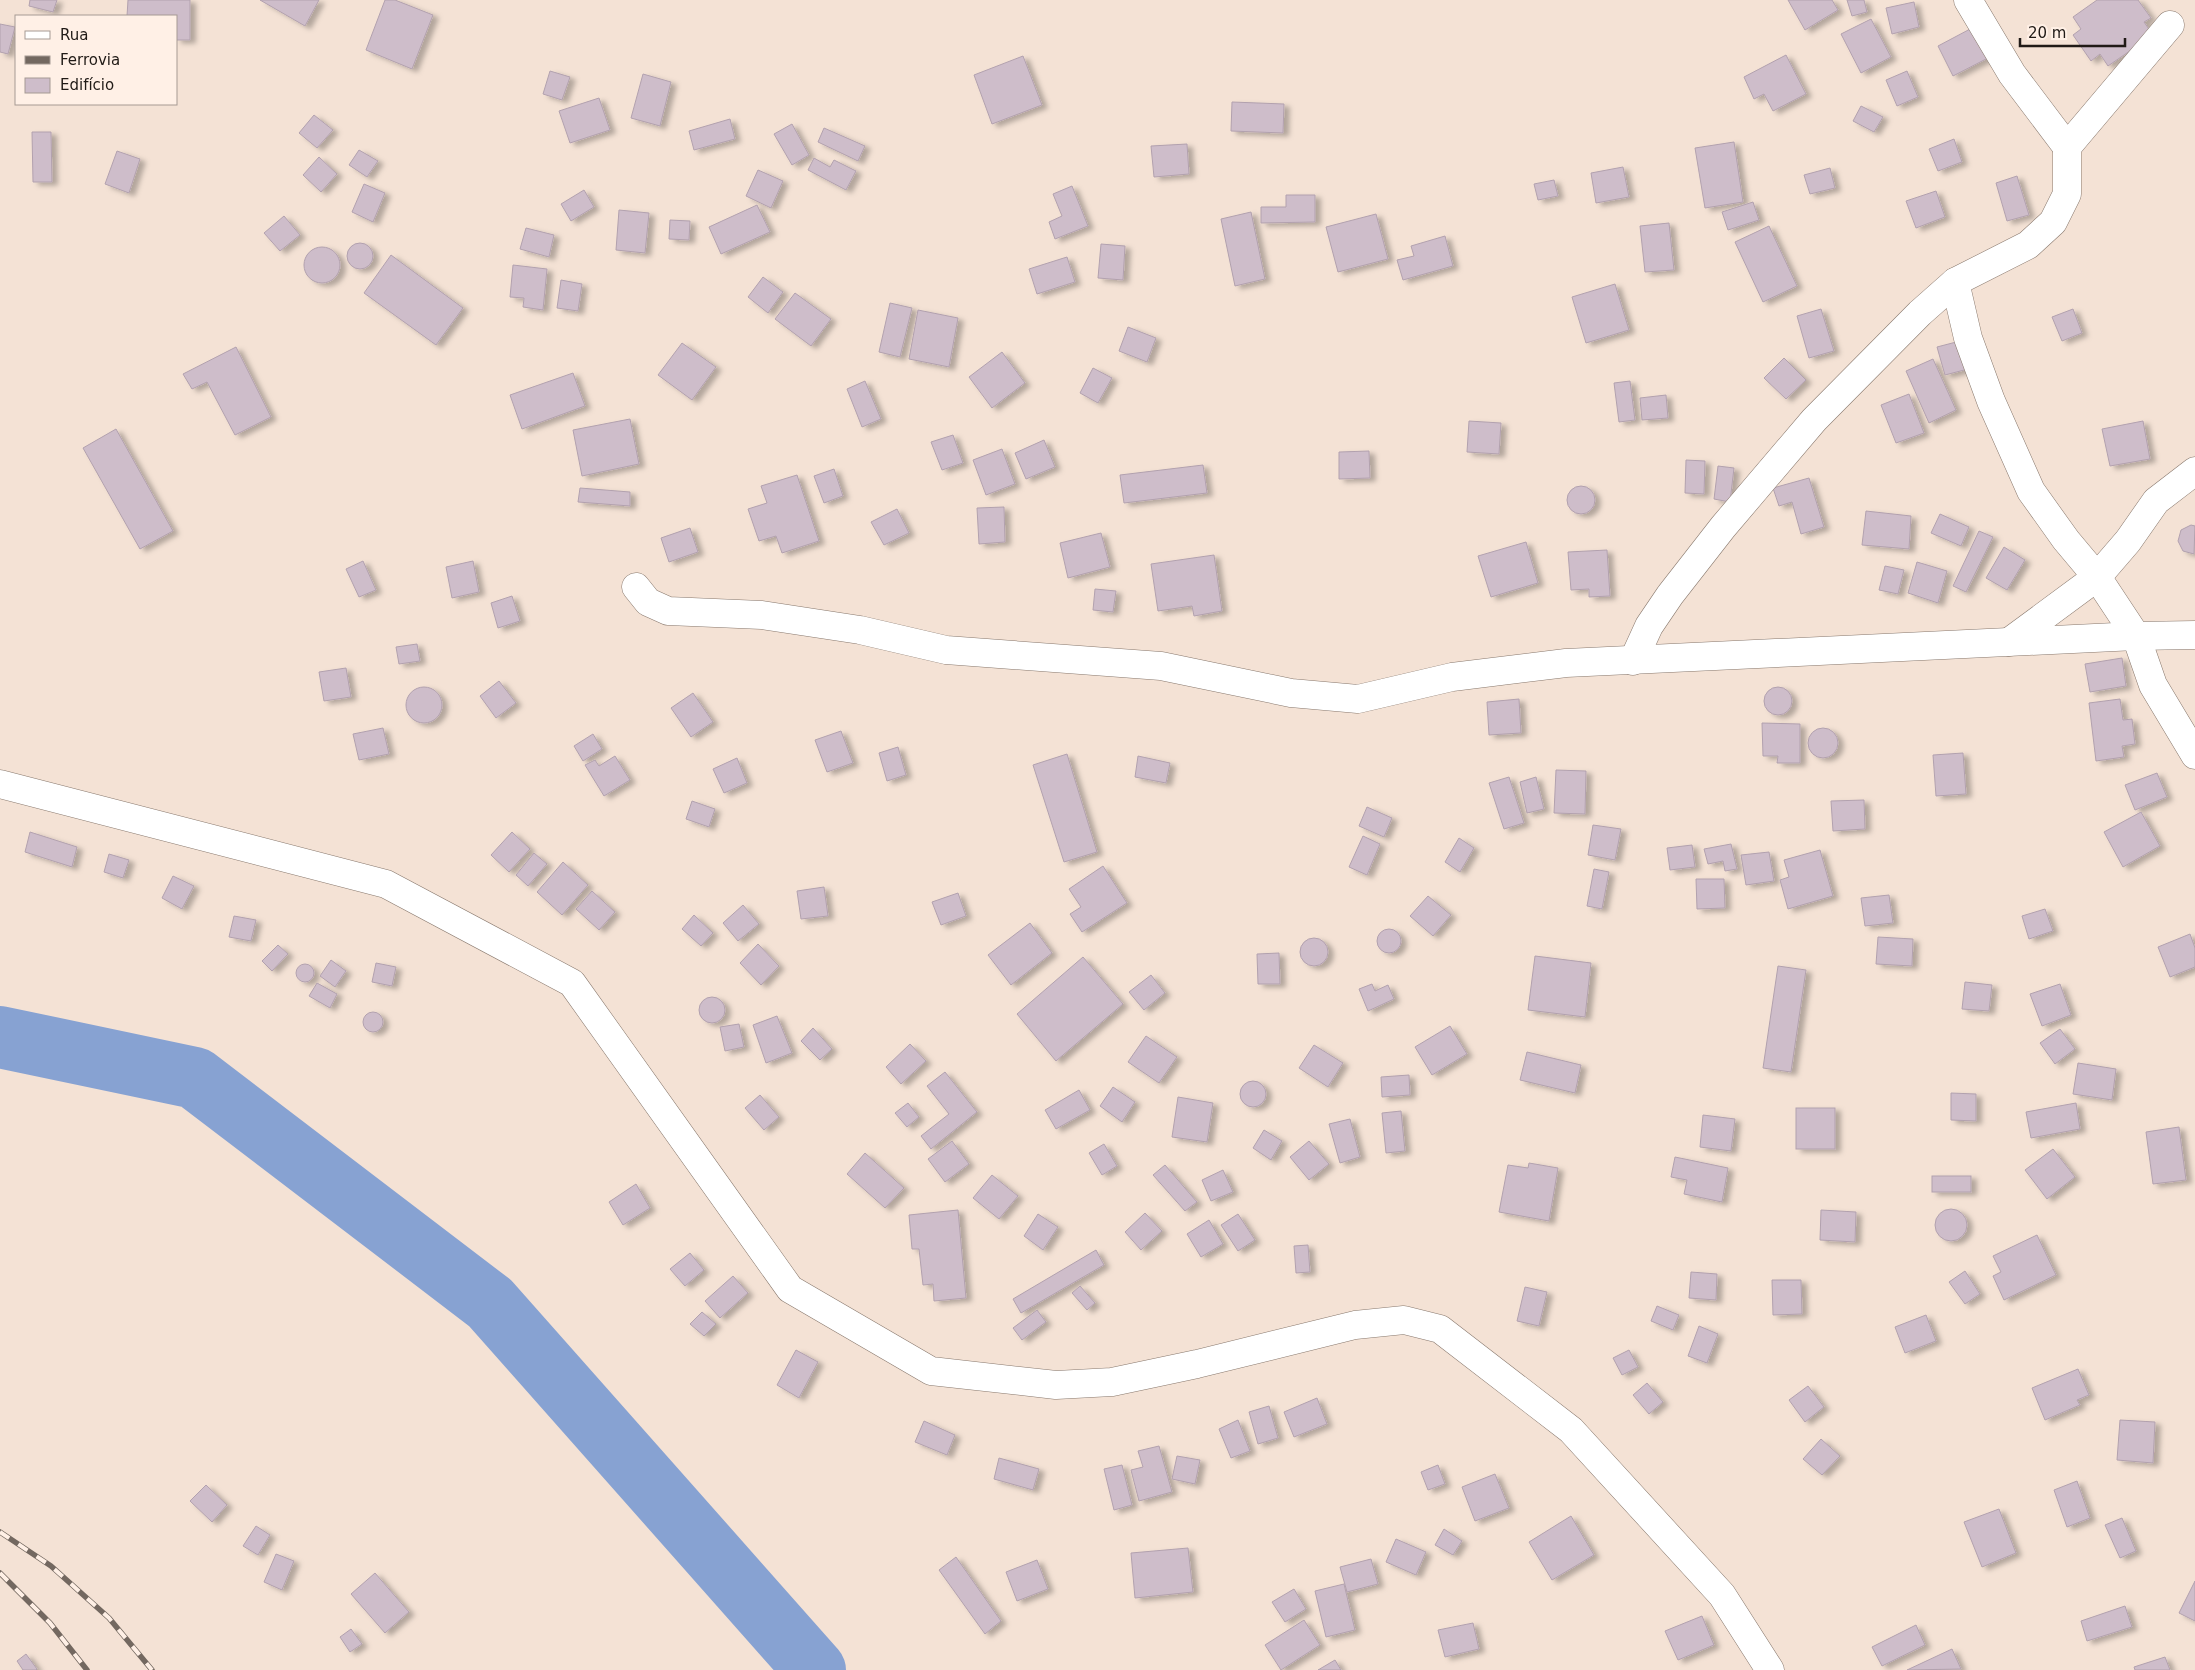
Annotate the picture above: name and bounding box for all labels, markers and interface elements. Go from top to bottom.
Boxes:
legend [15,15,178,105]
scale bar [2020,15,2125,47]
text: 20 m [2028,24,2066,42]
text: Rua [60,26,88,44]
text: Ferrovia [60,51,120,69]
text: Edifício [60,76,114,94]

